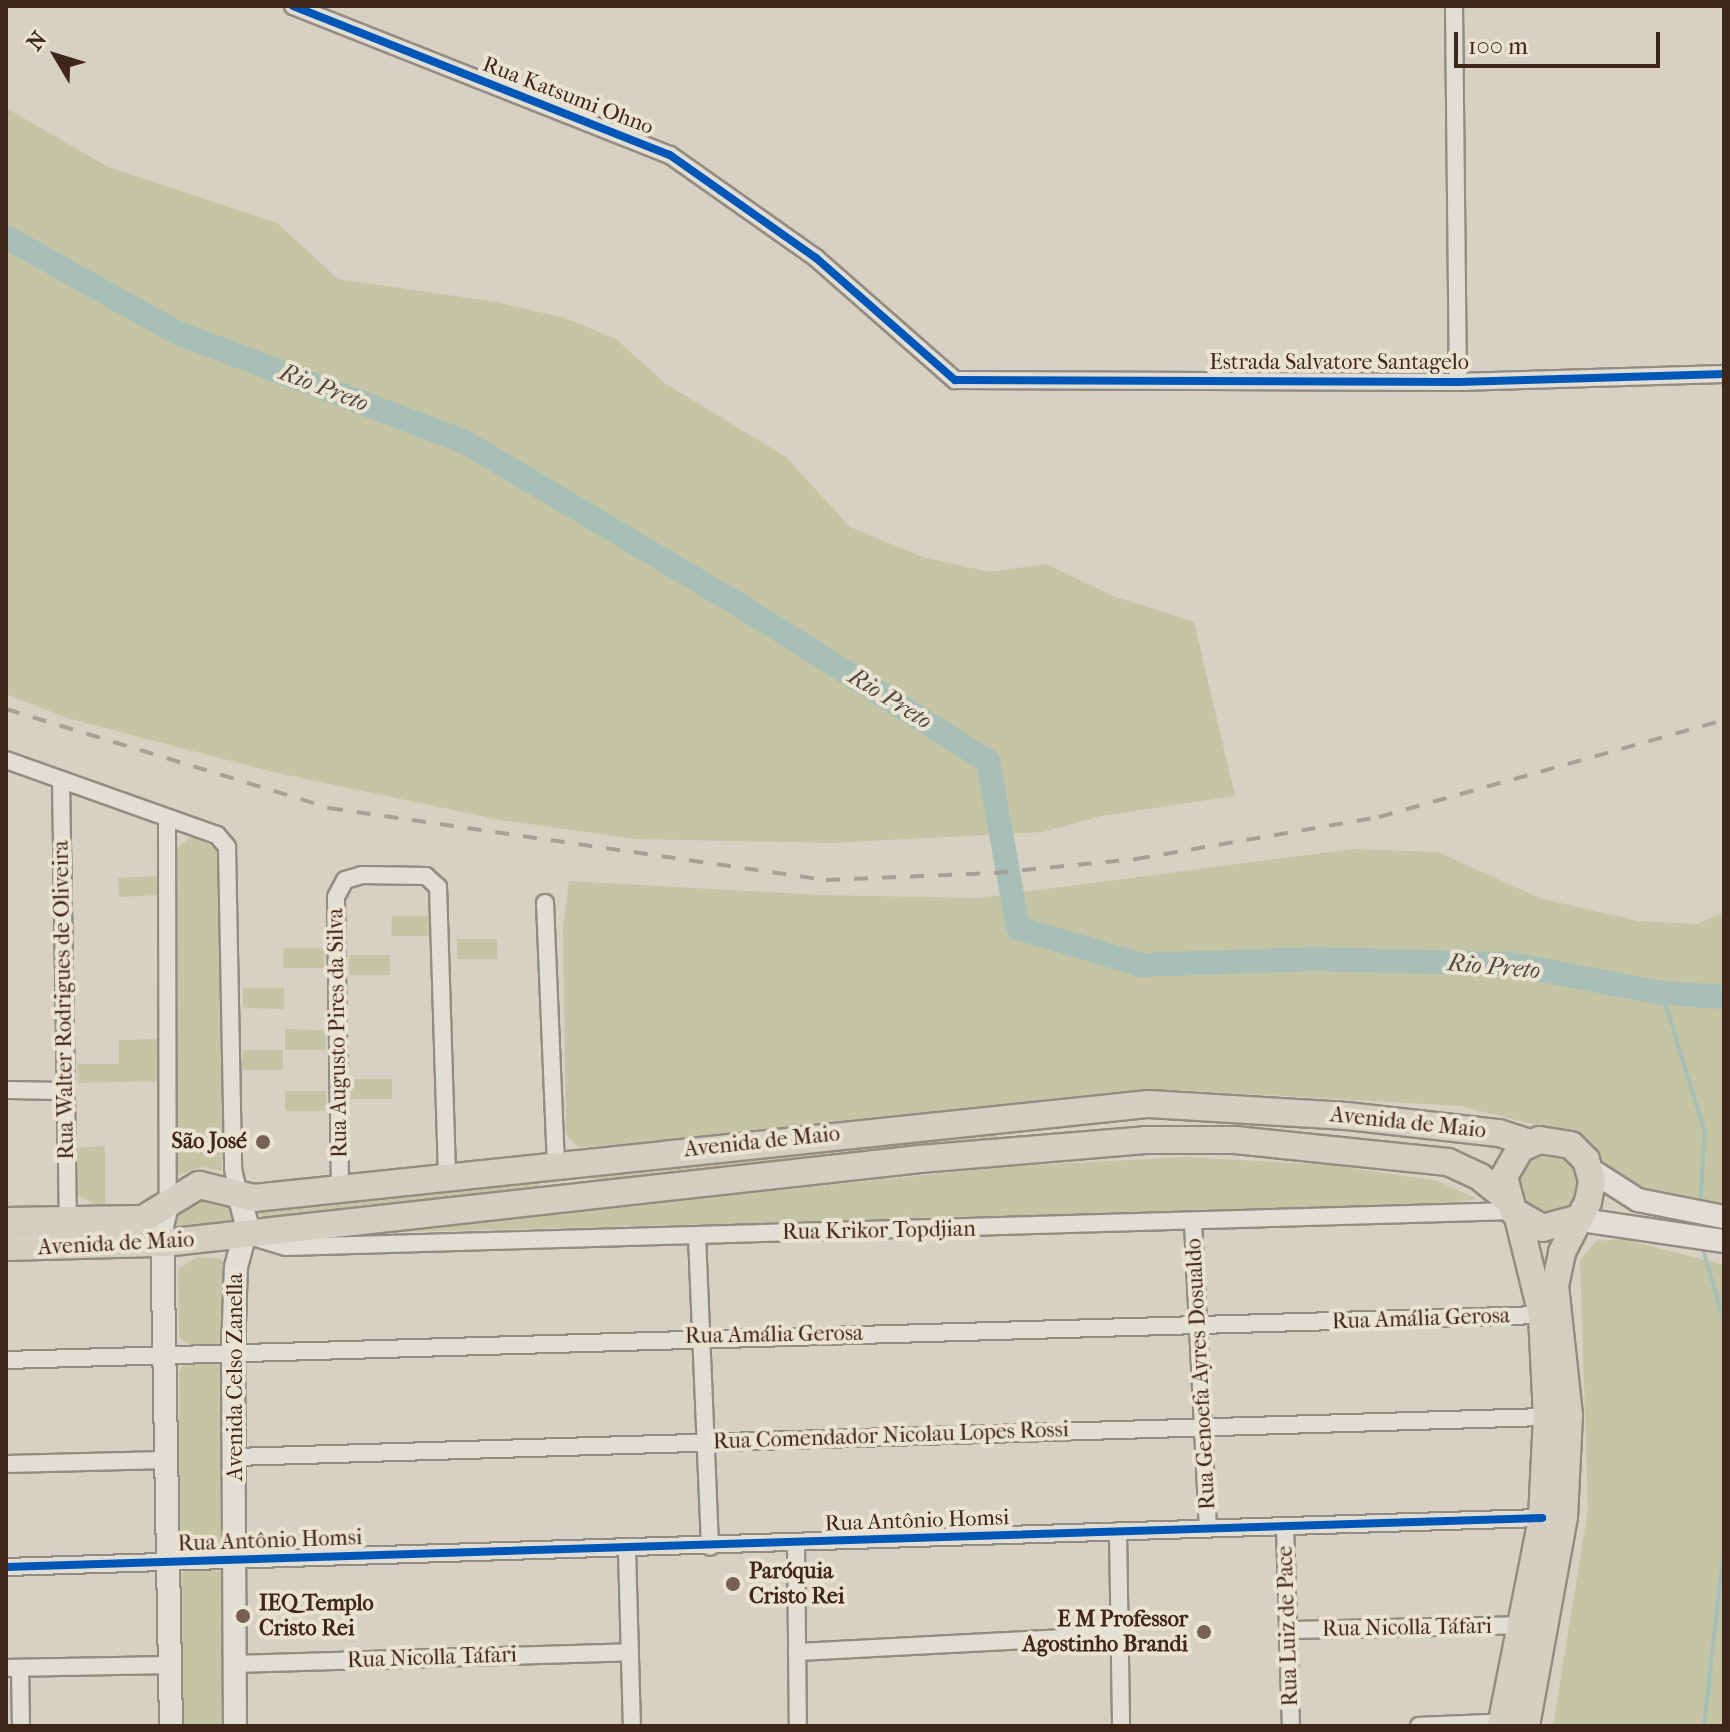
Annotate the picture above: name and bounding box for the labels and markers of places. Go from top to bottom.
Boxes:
place label: São José [172,1129,247,1155]
marker: São José [254,1133,272,1151]
place label: Paróquia Cristo Rei [749,1558,844,1610]
marker: Paróquia Cristo Rei [724,1575,742,1593]
place label: IEQ Templo Cristo Rei [259,1590,374,1642]
place label: E M Professor Agostinho Brandi [1023,1606,1188,1658]
marker: IEQ Templo Cristo Rei [234,1607,252,1625]
marker: E M Professor Agostinho Brandi [1195,1623,1213,1641]

